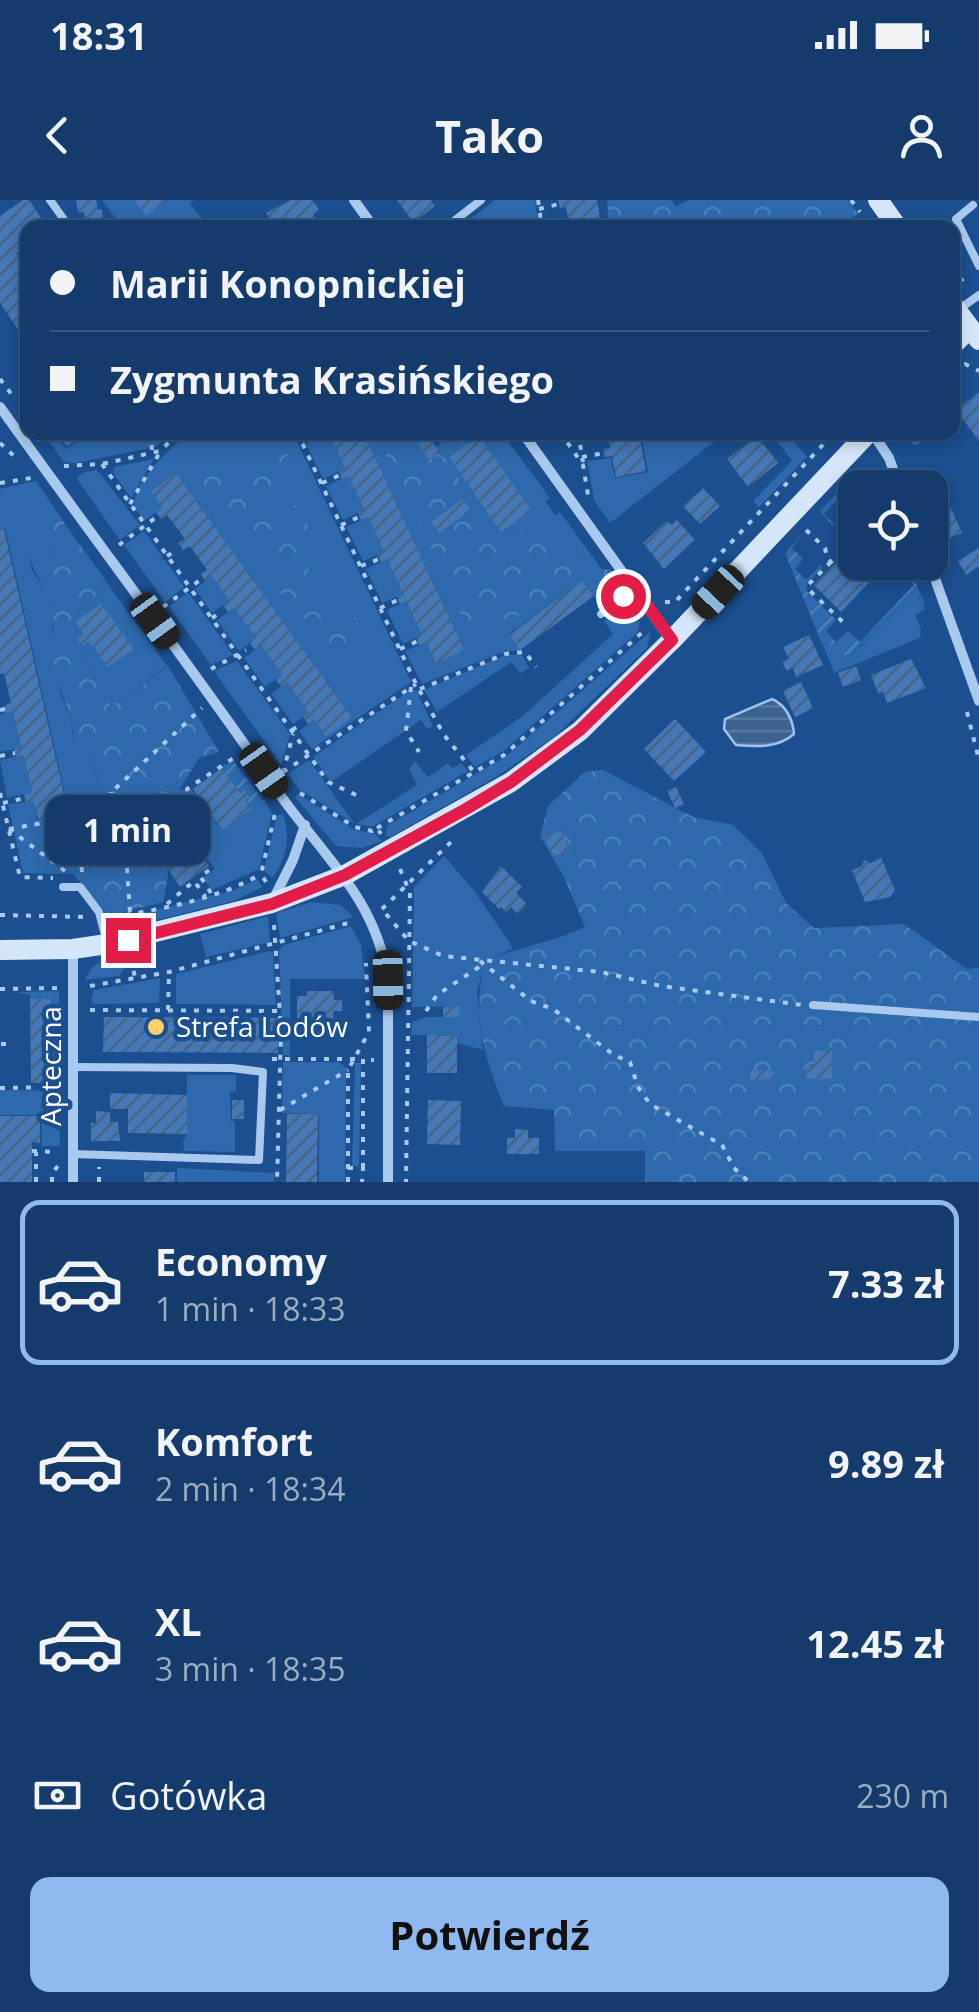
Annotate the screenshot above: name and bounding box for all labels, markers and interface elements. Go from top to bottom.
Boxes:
text: 18:31 [50,9,148,61]
text: Tako [435,105,544,166]
icon: back [30,108,85,163]
icon: person [894,108,949,163]
text: Marii Konopnickiej [110,257,466,309]
text: Zygmunta Krasińskiego [110,353,554,405]
map controls [838,470,948,580]
button: locate [838,470,948,580]
car [687,560,749,624]
route start [601,574,646,619]
car [125,588,185,654]
car [235,738,293,804]
callout: 1 min [46,795,210,865]
text: 1 min [83,808,172,851]
route end [106,918,151,963]
car [372,950,404,1010]
street label: Apteczna [31,1006,69,1126]
place label: Strefa Lodów [176,1007,348,1045]
marker: Strefa Lodów [145,1016,167,1038]
text: Economy [155,1235,327,1287]
icon: car [35,1238,125,1328]
text: 7.33 zł [828,1257,944,1309]
text: 1 min · 18:33 [155,1287,346,1330]
text: Komfort [155,1415,313,1467]
icon: car [35,1418,125,1508]
text: 9.89 zł [828,1437,944,1489]
text: 2 min · 18:34 [155,1467,346,1510]
text: XL [155,1595,202,1647]
icon: car [35,1598,125,1688]
text: 12.45 zł [806,1617,944,1669]
text: 3 min · 18:35 [155,1647,346,1690]
icon: cash [30,1768,85,1823]
text: Gotówka [110,1769,267,1821]
text: 230 m [856,1774,949,1817]
button: Potwierdź [30,1877,949,1992]

